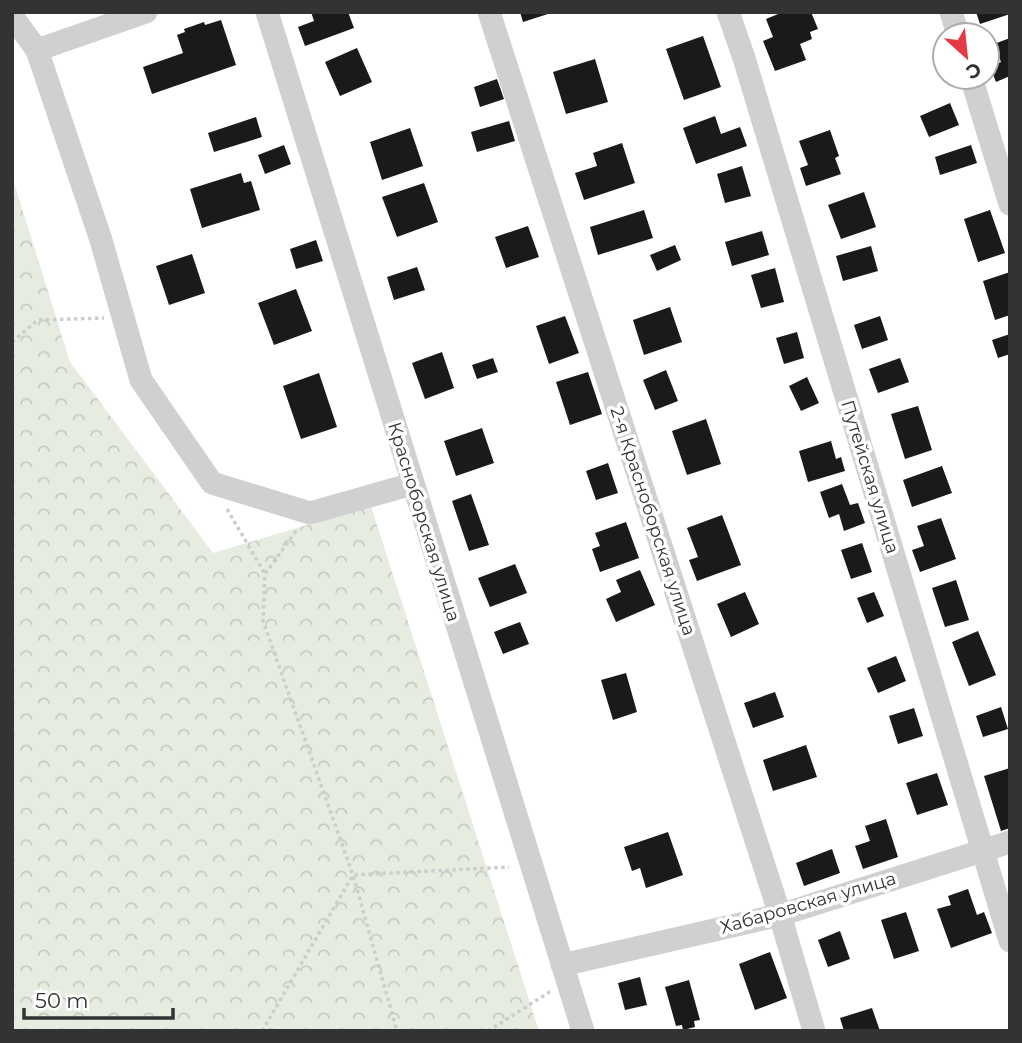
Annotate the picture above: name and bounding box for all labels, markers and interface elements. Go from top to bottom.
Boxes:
north arrow [931,21,1001,91]
text: С [962,57,985,84]
street label: Путейская улица [836,398,904,556]
street label: 2-я Красноборская улица [606,404,700,638]
street label: Красноборская улица [383,420,465,624]
street label: Хабаровская улица [718,867,898,939]
scale bar [24,976,173,1020]
text: 50 m [35,988,89,1013]

